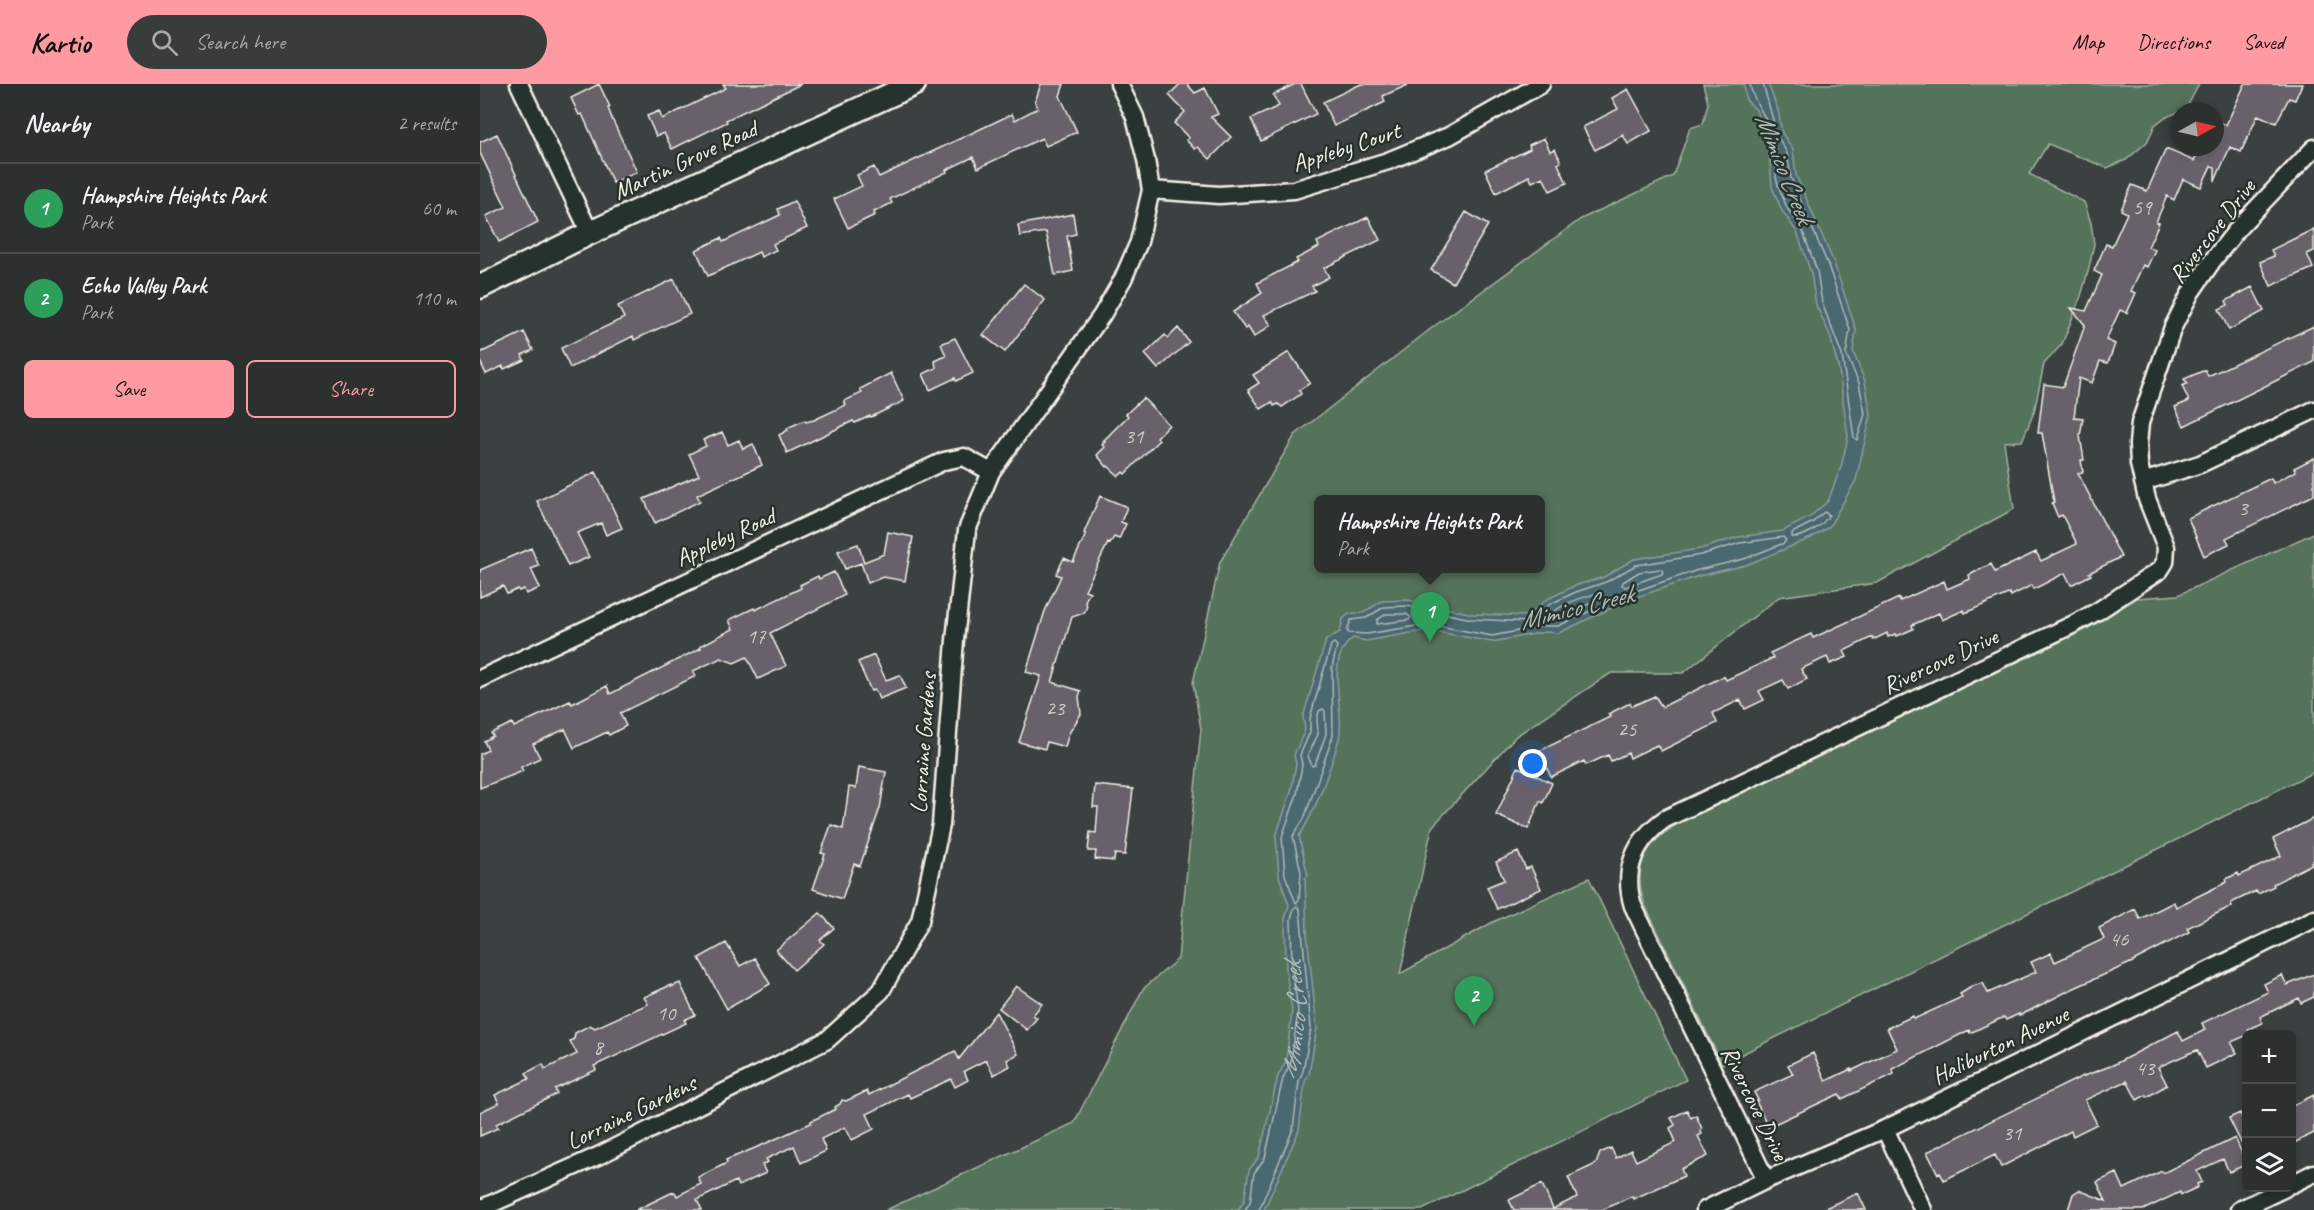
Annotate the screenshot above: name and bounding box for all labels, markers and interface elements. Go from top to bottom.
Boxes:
search box [127,15,547,69]
text: Kartio [30,25,91,60]
icon: search [148,26,181,59]
text: Search here [196,28,285,56]
text: Map [2072,29,2104,55]
text: Directions [2137,29,2210,55]
text: Saved [2243,29,2284,55]
north arrow [2170,102,2224,156]
text: Nearby [24,107,89,140]
water label: Mimico Creek [1748,108,1823,232]
text: 2 results [397,111,456,136]
street label: Martin Grove Road [608,112,765,206]
street label: Appleby Court [1288,115,1406,179]
street label: Rivercove Drive [2162,171,2263,289]
text: Hampshire Heights Park [81,182,266,210]
house number: 59 [2133,194,2153,220]
text: 1 [39,196,48,221]
text: 60 m [422,196,456,221]
text: Park [81,210,113,235]
text: Echo Valley Park [81,272,206,300]
text: 2 [39,286,48,311]
text: 110 m [413,286,456,311]
text: Park [81,300,113,325]
button: Save [24,360,234,418]
button: Share [246,360,456,418]
house number: 31 [1125,423,1145,449]
popup [1314,495,1545,573]
house number: 3 [2238,495,2249,521]
street label: Appleby Road [670,499,783,573]
text: Hampshire Heights Park [1337,508,1522,536]
text: Park [1337,536,1369,561]
water label: Mimico Creek [1516,576,1641,638]
pin: 1 [1410,592,1450,642]
street label: Rivercove Drive [1878,620,2004,701]
house number: 17 [747,623,767,649]
street label: Lorraine Gardens [903,669,943,814]
house number: 23 [1046,695,1066,721]
house number: 25 [1618,716,1638,742]
your location [1518,749,1547,778]
house number: 46 [2110,926,2129,952]
water label: Mimico Creek [1270,956,1315,1082]
pin: 2 [1454,976,1494,1026]
street label: Haliburton Avenue [1927,998,2075,1091]
house number: 10 [657,1000,677,1026]
map controls [2242,1030,2296,1192]
button: + [2242,1030,2296,1084]
house number: 8 [593,1034,605,1060]
street label: Rivercove Drive [1714,1041,1797,1167]
house number: 43 [2136,1055,2156,1081]
street label: Lorraine Gardens [561,1066,703,1156]
button: − [2242,1084,2296,1138]
house number: 31 [2003,1120,2023,1146]
button: layers [2242,1138,2296,1192]

